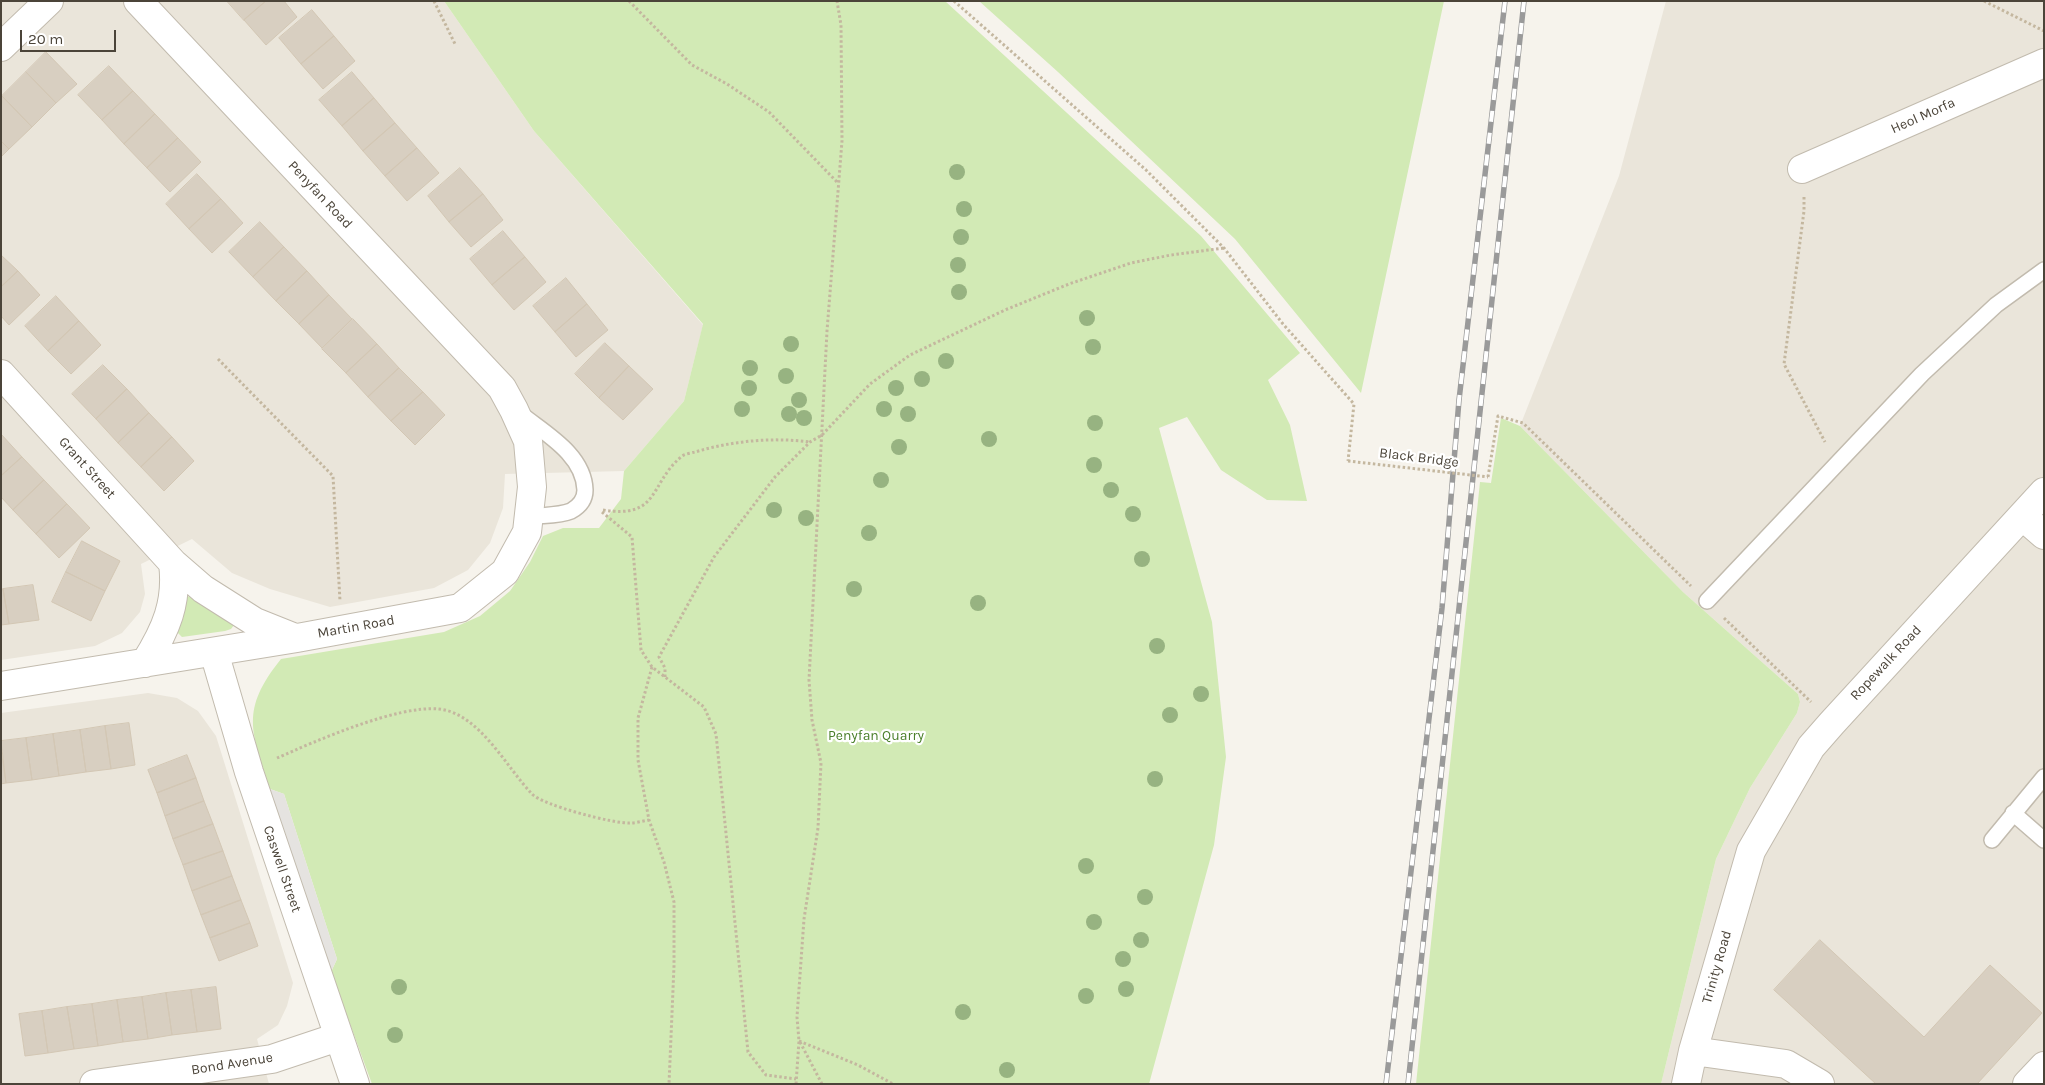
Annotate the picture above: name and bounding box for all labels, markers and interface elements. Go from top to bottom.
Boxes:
scale bar [22,20,119,52]
text: 20 m [28,30,63,48]
street label: Heol Morfa [1888,94,1958,138]
street label: Penyfan Road [284,158,356,232]
street label: Grant Street [55,434,119,502]
street label: Black Bridge [1378,445,1460,471]
street label: Martin Road [316,612,396,642]
street label: Ropewalk Road [1847,622,1925,704]
park label: Penyfan Quarry [828,728,924,744]
street label: Caswell Street [259,823,305,915]
street label: Trinity Road [1699,929,1735,1005]
street label: Bond Avenue [190,1049,274,1079]

